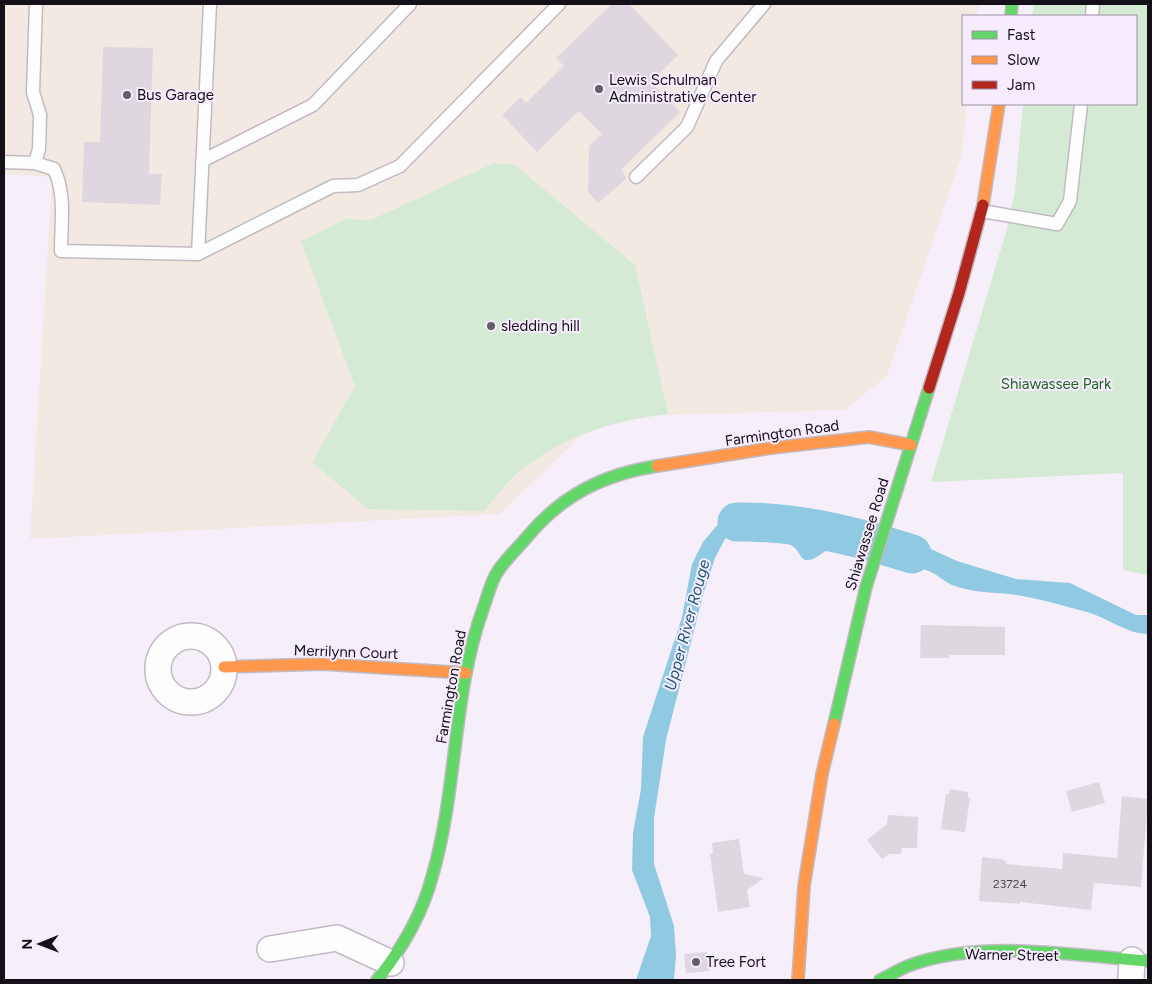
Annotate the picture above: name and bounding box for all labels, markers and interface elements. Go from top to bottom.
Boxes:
legend [962,15,1137,105]
text: Fast [1007,26,1036,44]
text: Slow [1007,51,1040,69]
place label: Lewis Schulman Administrative Center [609,71,756,106]
text: Jam [1007,76,1035,94]
marker: Lewis Schulman Administrative Center [593,83,605,95]
place label: Bus Garage [137,86,214,104]
marker: Bus Garage [121,89,133,101]
place label: sledding hill [501,317,580,335]
marker: sledding hill [485,320,497,332]
park label: Shiawassee Park [1001,375,1112,393]
street label: Farmington Road [724,416,840,450]
street label: Shiawassee Road [841,476,893,592]
water label: Upper River Rouge [660,557,714,693]
street label: Farmington Road [432,629,470,745]
street label: Merrilynn Court [293,641,399,663]
house number: 23724 [993,877,1027,891]
north arrow [15,919,65,969]
text: N [19,939,36,950]
street label: Warner Street [965,945,1059,965]
place label: Tree Fort [706,953,767,971]
marker: Tree Fort [690,956,702,968]

